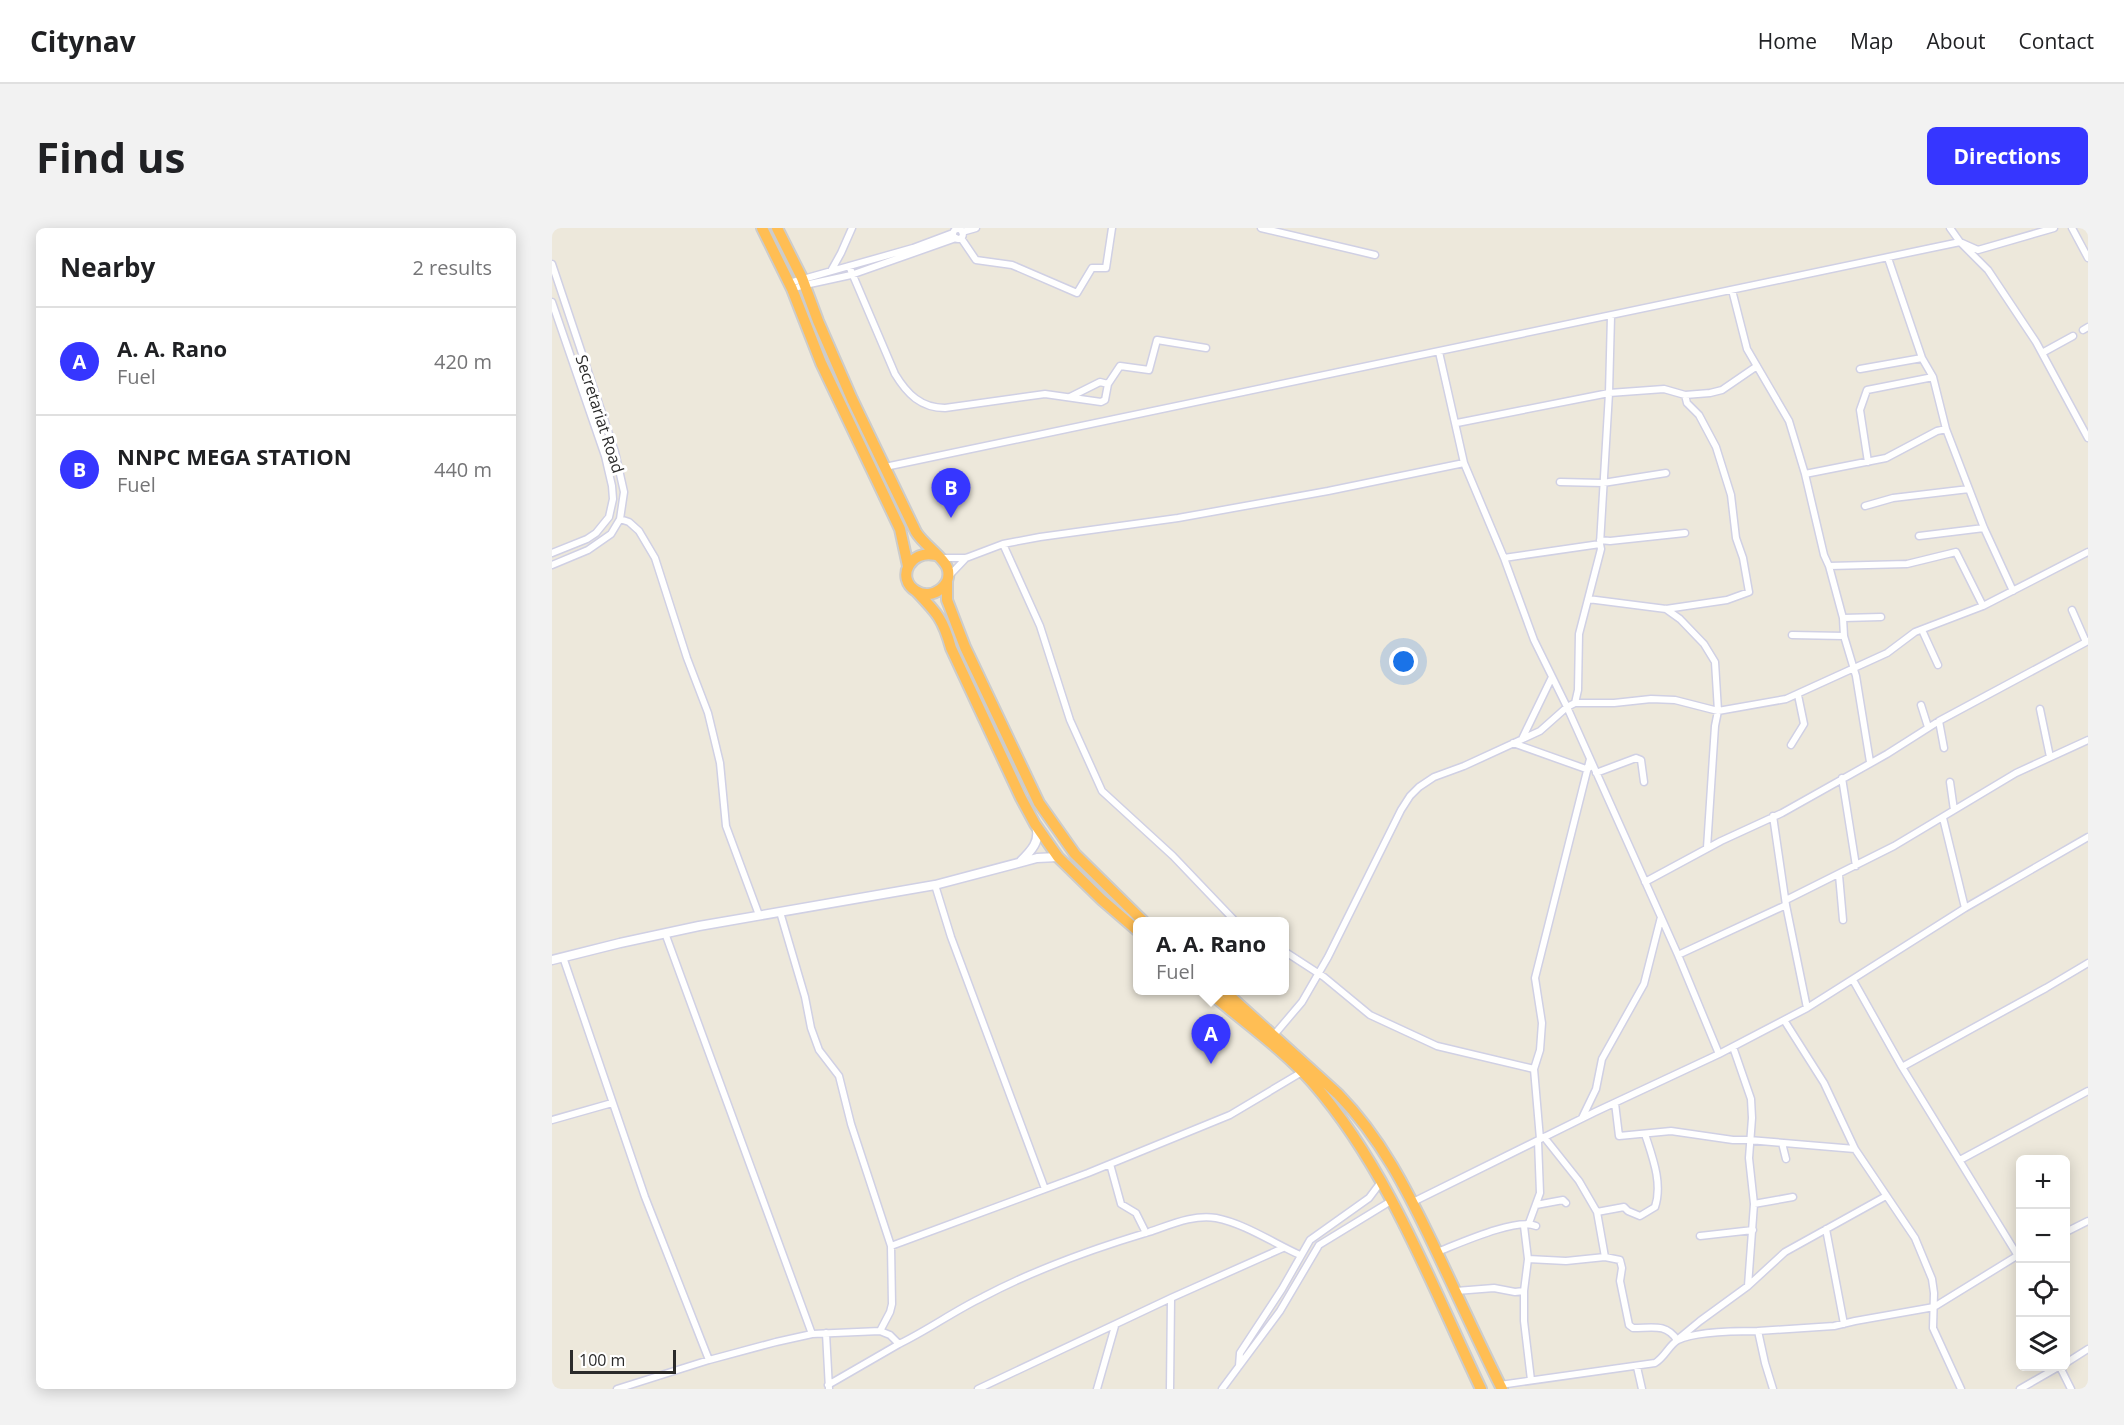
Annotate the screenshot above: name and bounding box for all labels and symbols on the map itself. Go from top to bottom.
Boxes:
street label: Secretariat Road [571,352,629,476]
pin: B [932,468,970,518]
your location [1389,647,1418,676]
pin: A [1192,1014,1230,1064]
scale bar [570,1347,676,1374]

